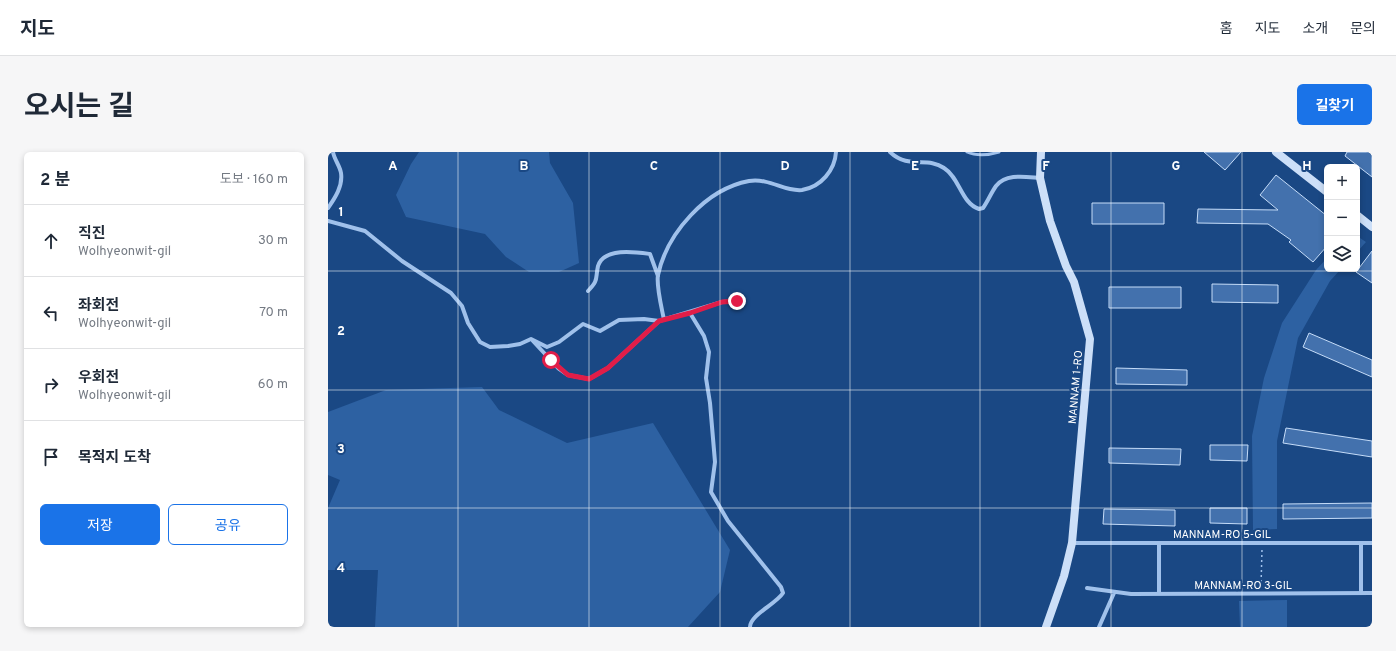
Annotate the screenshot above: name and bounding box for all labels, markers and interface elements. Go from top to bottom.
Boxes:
text: 지도 [20,18,55,42]
text: 홈 [1220,21,1233,38]
text: 지도 [1255,21,1280,38]
text: 소개 [1302,21,1328,38]
text: 문의 [1350,21,1376,38]
button: 길찾기 [1297,84,1372,125]
text: 오시는 길 [24,90,134,126]
text: A [388,159,398,175]
text: B [520,159,529,175]
text: C [650,159,658,175]
text: D [780,159,790,175]
text: E [911,159,919,175]
text: F [1042,159,1050,175]
text: G [1172,159,1181,175]
text: H [1302,159,1312,175]
map controls [1324,164,1360,272]
button: + [1324,164,1360,200]
text: 2 분 [40,170,70,192]
text: 도보 · 160 m [220,172,288,188]
button: − [1324,200,1360,236]
text: 1 [338,205,344,221]
text: 직진 [78,225,106,244]
icon: ahead [40,230,62,252]
text: 30 m [258,233,288,249]
button: layers [1324,236,1360,272]
text: Wolhyeonwit-gil [78,244,171,260]
route end [728,292,746,310]
text: 좌회전 [78,297,119,316]
icon: left [40,302,62,324]
text: 70 m [259,305,288,321]
text: Wolhyeonwit-gil [78,316,171,332]
text: 2 [337,324,345,340]
street label: MANNAM 1-RO [1066,350,1086,425]
route start [542,351,560,369]
text: 우회전 [78,369,119,388]
icon: right [40,374,62,396]
text: 60 m [258,377,288,393]
text: Wolhyeonwit-gil [78,388,171,404]
text: 3 [337,442,345,458]
icon: arrive [40,446,62,468]
text: 목적지 도착 [78,449,151,468]
button: 저장 [40,504,160,545]
button: 공유 [168,504,288,545]
street label: MANNAM-RO 5-GIL [1173,528,1271,542]
text: 4 [337,561,345,577]
street label: MANNAM-RO 3-GIL [1194,579,1292,593]

